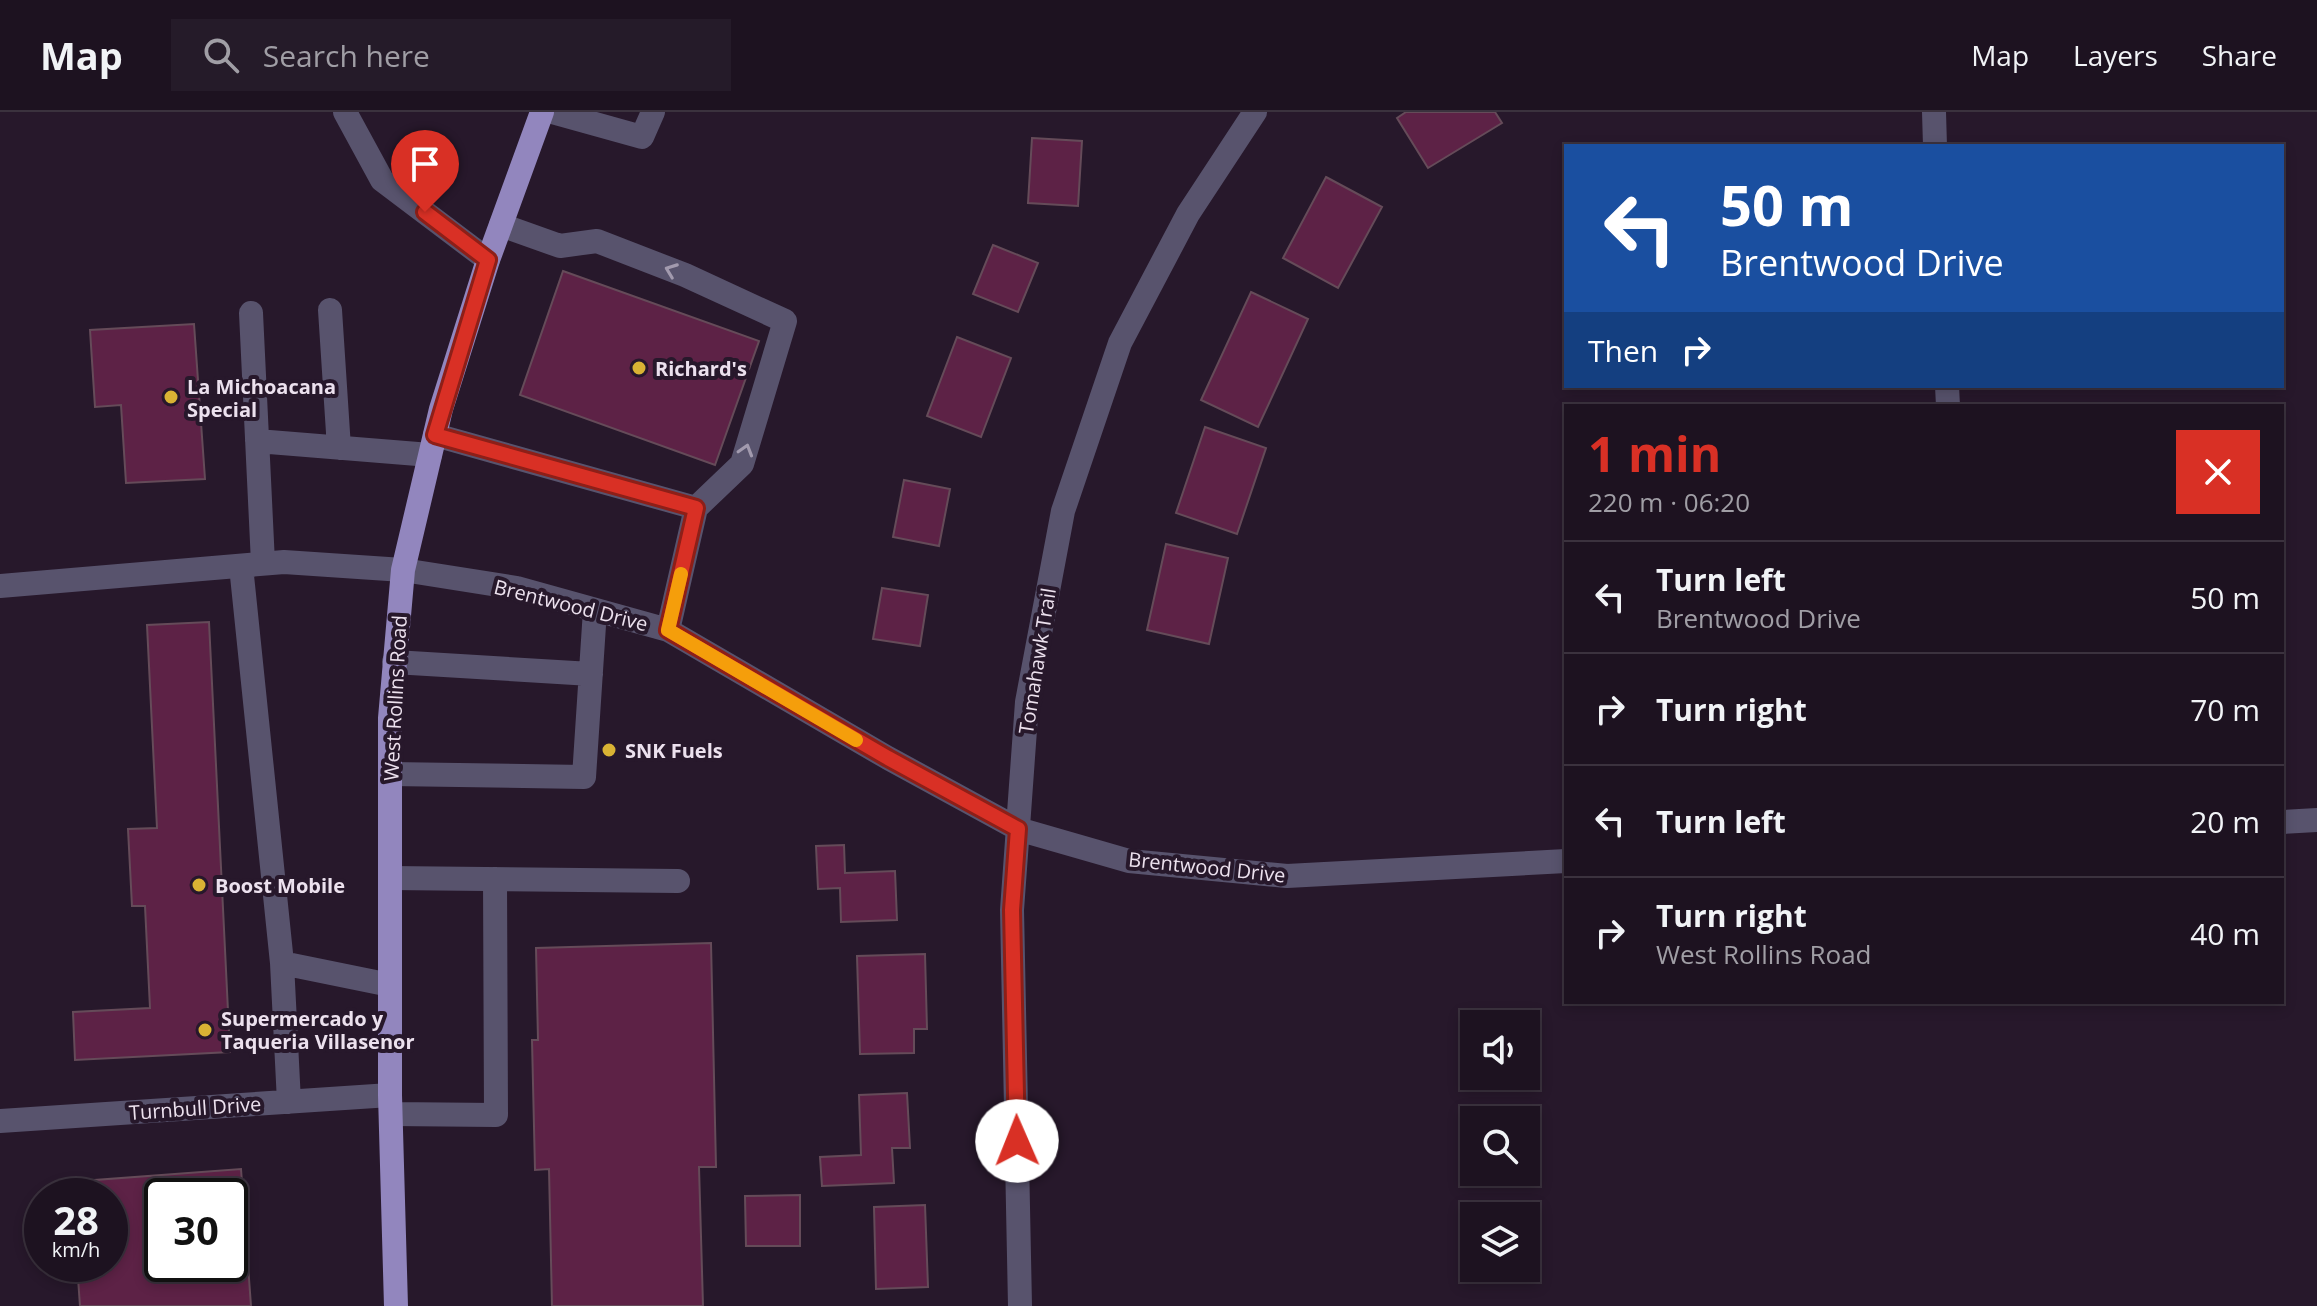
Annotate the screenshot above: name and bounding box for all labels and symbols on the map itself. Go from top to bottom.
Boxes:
pin [391,130,459,212]
one-way arrow [665,263,679,280]
place label: Richard's [655,355,747,382]
marker: Richard's [630,359,648,377]
place label: La Michoacana Special [187,373,336,423]
marker: La Michoacana Special [162,388,180,406]
one-way arrow [737,444,753,458]
street label: Brentwood Drive [491,573,651,637]
street label: Tomahawk Trail [1012,586,1062,736]
street label: West Rollins Road [377,615,413,781]
place label: SNK Fuels [625,737,723,764]
marker: SNK Fuels [600,741,618,759]
street label: Brentwood Drive [1127,845,1287,889]
place label: Boost Mobile [215,872,345,899]
marker: Boost Mobile [190,876,208,894]
place label: Supermercado y Taqueria Villasenor [221,1005,415,1055]
marker: Supermercado y Taqueria Villasenor [196,1021,214,1039]
street label: Turnbull Drive [128,1090,262,1126]
position arrow [975,1099,1059,1183]
speed limit sign: 30 [144,1178,248,1282]

